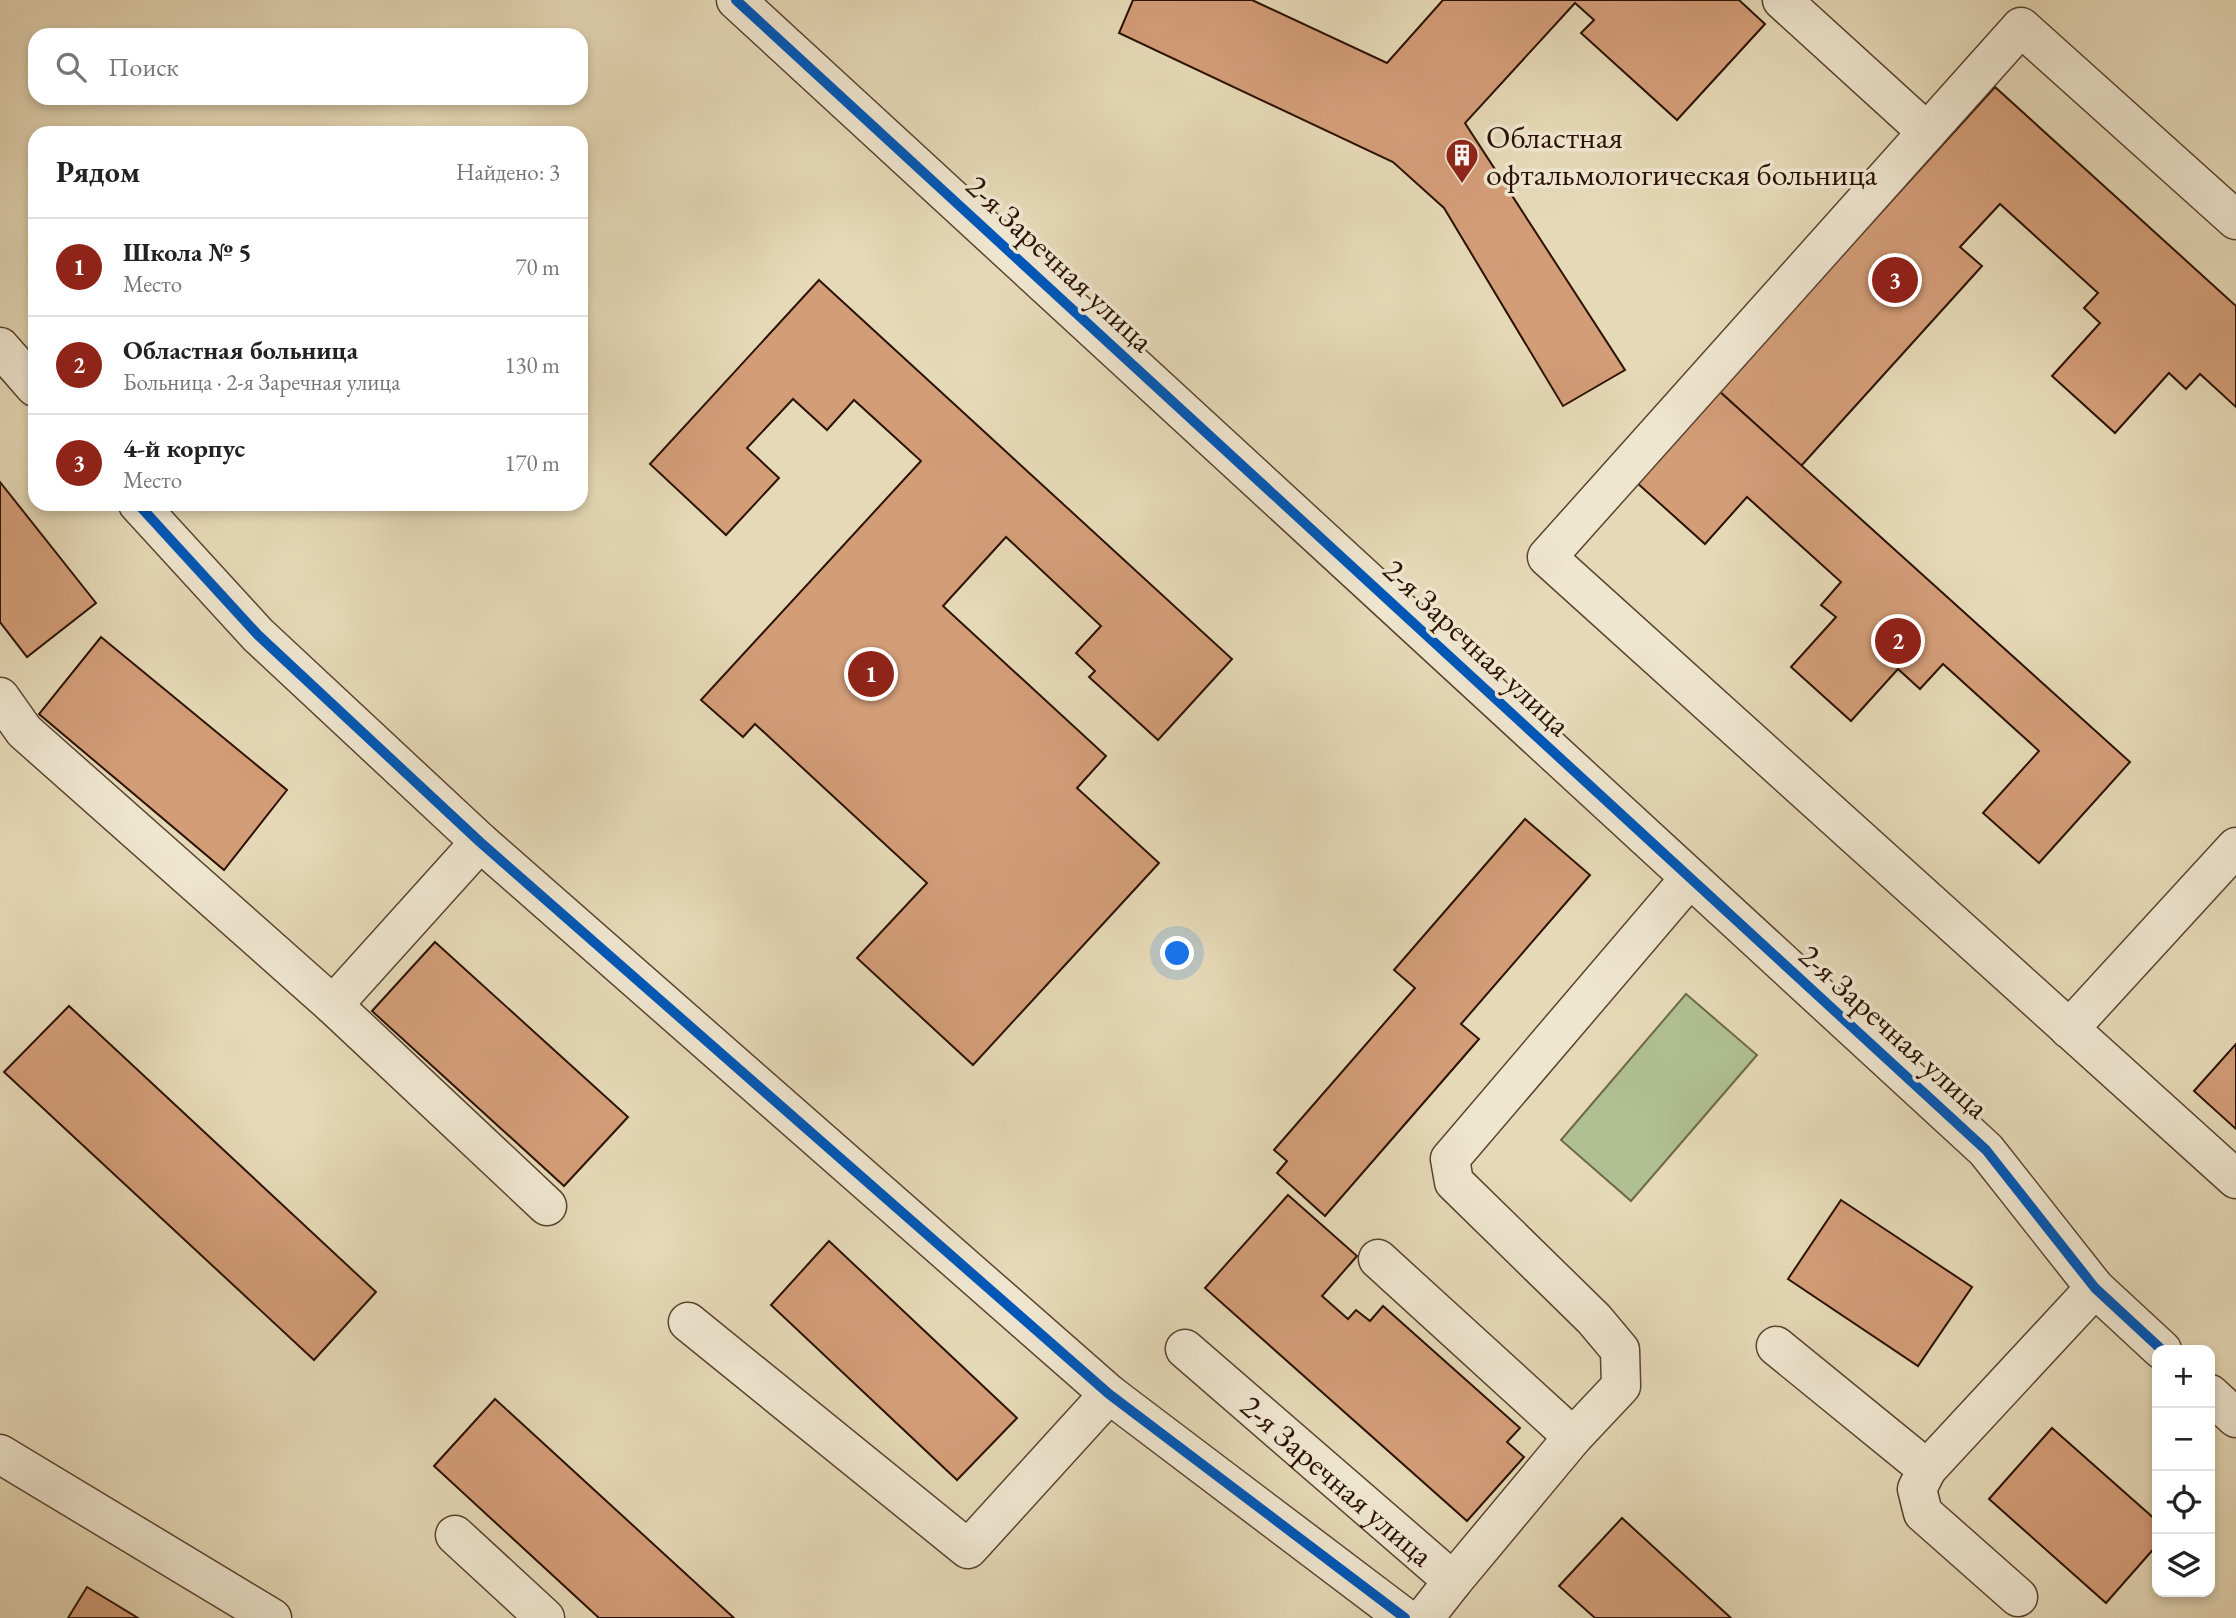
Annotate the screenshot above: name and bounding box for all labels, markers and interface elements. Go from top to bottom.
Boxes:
search box [28,28,588,105]
icon: search [52,48,90,86]
text: Поиск [108,50,179,84]
place label: Областная офтальмологическая больница [1486,116,1878,195]
building icon: Областная офтальмологическая больница [1443,136,1481,185]
text: Рядом [56,152,140,191]
text: Найдено: 3 [456,157,560,187]
street label: 2-я Заречная улица [957,165,1163,361]
text: Школа № 5 [123,235,252,269]
text: 1 [73,252,85,282]
text: 70 m [515,252,560,282]
pin: 3 [1872,254,1918,306]
text: Место [123,269,182,299]
text: Областная больница [123,333,358,367]
text: 2 [73,350,85,380]
text: 130 m [504,350,560,380]
text: Больница · 2-я Заречная улица [123,367,400,397]
text: 4-й корпус [123,431,245,465]
text: 3 [73,448,85,478]
text: 170 m [504,448,560,478]
text: Место [123,465,182,495]
street label: 2-я Заречная улица [1374,549,1580,745]
pin: 2 [1875,615,1921,667]
pin: 1 [848,648,894,700]
street label: 2-я Заречная улица [1790,934,1998,1128]
your location [1160,936,1194,970]
map controls [2152,1345,2215,1597]
button: + [2152,1345,2215,1408]
street label: 2-я Заречная улица [1232,1385,1443,1576]
button: − [2152,1408,2215,1471]
button: locate [2152,1471,2215,1534]
button: layers [2152,1534,2215,1597]

